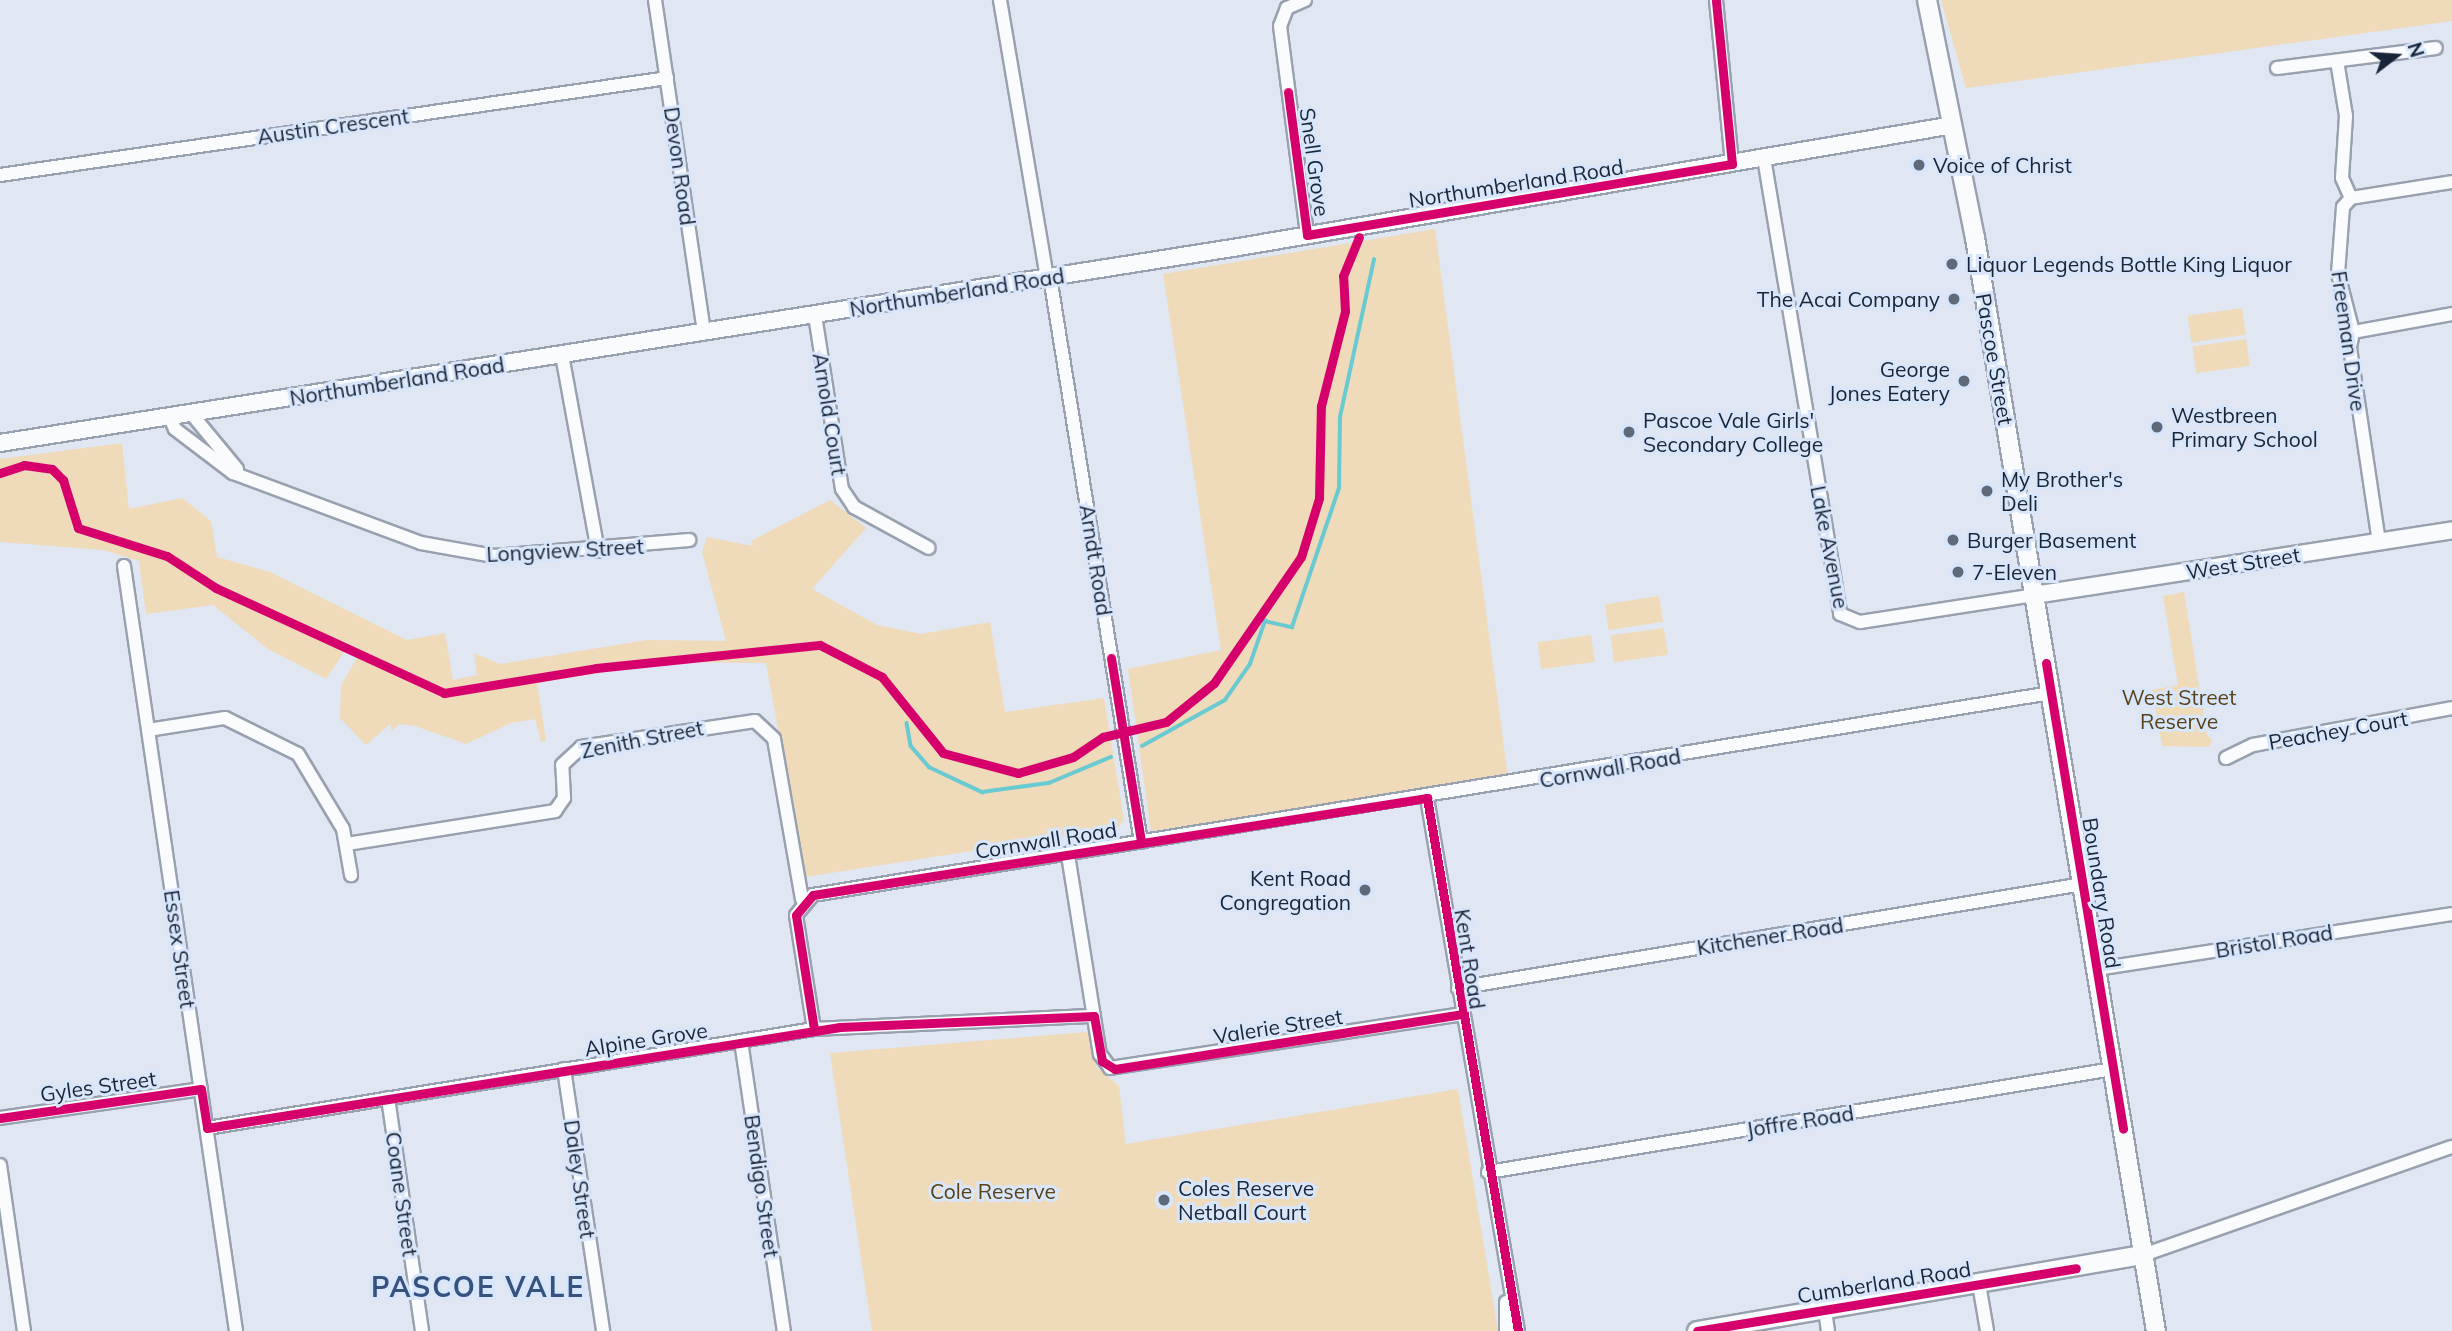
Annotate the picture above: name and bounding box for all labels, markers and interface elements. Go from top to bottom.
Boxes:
north arrow [2361,21,2431,91]
text: N [2403,39,2430,60]
street label: Austin Crescent [256,103,410,149]
street label: Devon Road [659,105,701,227]
street label: Snell Grove [1295,106,1335,218]
place label: Voice of Christ [1933,152,2072,178]
street label: Northumberland Road [1407,154,1625,212]
marker: Voice of Christ [1911,157,1927,173]
place label: Liquor Legends Bottle King Liquor [1966,251,2292,277]
marker: Liquor Legends Bottle King Liquor [1944,256,1960,272]
street label: Northumberland Road [848,263,1066,321]
street label: Freeman Drive [2327,269,2371,413]
place label: The Acai Company [1757,286,1940,312]
marker: The Acai Company [1946,291,1962,307]
street label: Pascoe Street [1971,291,2019,427]
street label: Arnold Court [808,351,852,477]
street label: Northumberland Road [288,352,506,410]
place label: George Jones Eatery [1829,356,1950,406]
marker: George Jones Eatery [1956,373,1972,389]
place label: Westbreen Primary School [2171,402,2318,452]
place label: Pascoe Vale Girls' Secondary College [1643,407,1823,457]
marker: Westbreen Primary School [2149,419,2165,435]
marker: Pascoe Vale Girls' Secondary College [1621,424,1637,440]
place label: My Brother's Deli [2001,466,2123,516]
street label: Lake Avenue [1806,483,1854,611]
marker: My Brother's Deli [1979,483,1995,499]
street label: Arndt Road [1075,503,1117,617]
place label: Burger Basement [1967,527,2136,553]
marker: Burger Basement [1945,532,1961,548]
street label: Longview Street [486,533,644,567]
street label: West Street [2184,542,2302,584]
place label: 7-Eleven [1972,559,2057,585]
marker: 7-Eleven [1950,564,1966,580]
park label: West Street Reserve [2122,684,2236,734]
street label: Peachey Court [2266,705,2410,755]
street label: Zenith Street [579,715,705,763]
street label: Cornwall Road [1537,743,1683,793]
street label: Cornwall Road [973,816,1119,864]
street label: Boundary Road [2078,816,2126,970]
place label: Kent Road Congregation [1220,865,1351,915]
marker: Kent Road Congregation [1357,882,1373,898]
street label: Essex Street [159,888,201,1010]
street label: Kent Road [1450,907,1490,1011]
street label: Kitchener Road [1695,912,1845,960]
street label: Bristol Road [2214,919,2334,963]
street label: Valerie Street [1212,1003,1344,1049]
street label: Alpine Grove [583,1017,709,1061]
street label: Gyles Street [38,1065,158,1107]
street label: Joffre Road [1744,1100,1856,1142]
street label: Bendigo Street [740,1113,784,1259]
street label: Daley Street [559,1118,601,1240]
street label: Coane Street [381,1130,423,1258]
place label: Coles Reserve Netball Court [1178,1175,1314,1225]
park label: Cole Reserve [930,1178,1056,1204]
marker: Coles Reserve Netball Court [1156,1192,1172,1208]
street label: Cumberland Road [1795,1256,1973,1308]
district label: PASCOE VALE [372,1270,584,1304]

